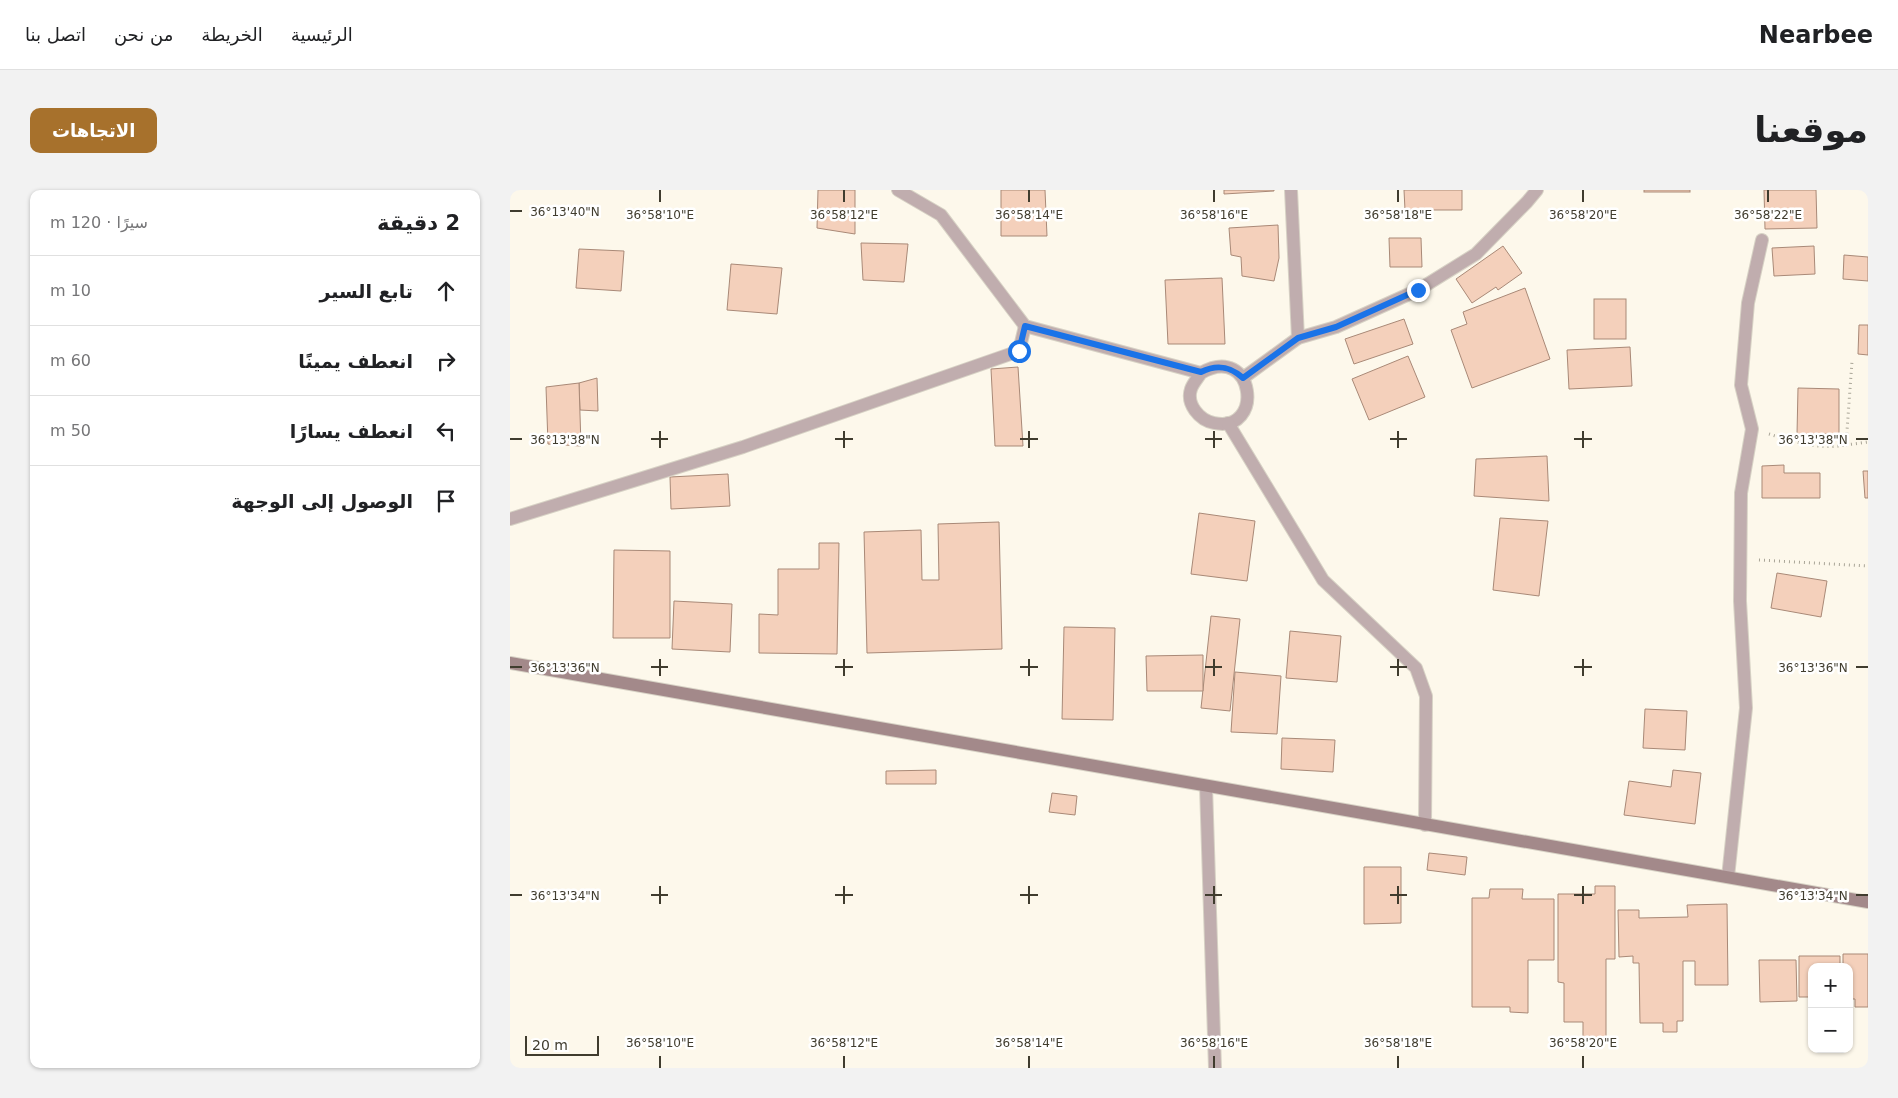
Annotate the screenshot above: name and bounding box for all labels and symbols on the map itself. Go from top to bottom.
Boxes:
text: 36°13'40"N [530,205,600,219]
text: 36°58'10"E [626,208,694,222]
text: 36°58'12"E [810,208,878,222]
text: 36°58'14"E [995,208,1063,222]
text: 36°58'16"E [1180,208,1248,222]
text: 36°58'18"E [1364,208,1432,222]
text: 36°58'20"E [1549,208,1617,222]
text: 36°58'22"E [1734,208,1802,222]
route end [1407,279,1430,302]
route start [1008,340,1031,363]
text: 36°13'38"N [530,433,600,447]
text: 36°13'38"N [1778,433,1848,447]
text: 36°13'36"N [530,661,600,675]
text: 36°13'36"N [1778,661,1848,675]
text: 36°13'34"N [530,889,600,903]
text: 36°13'34"N [1778,889,1848,903]
scale bar [525,1033,599,1056]
text: 36°58'10"E [626,1036,694,1050]
text: 36°58'12"E [810,1036,878,1050]
text: 36°58'14"E [995,1036,1063,1050]
text: 36°58'16"E [1180,1036,1248,1050]
text: 36°58'18"E [1364,1036,1432,1050]
text: 36°58'20"E [1549,1036,1617,1050]

